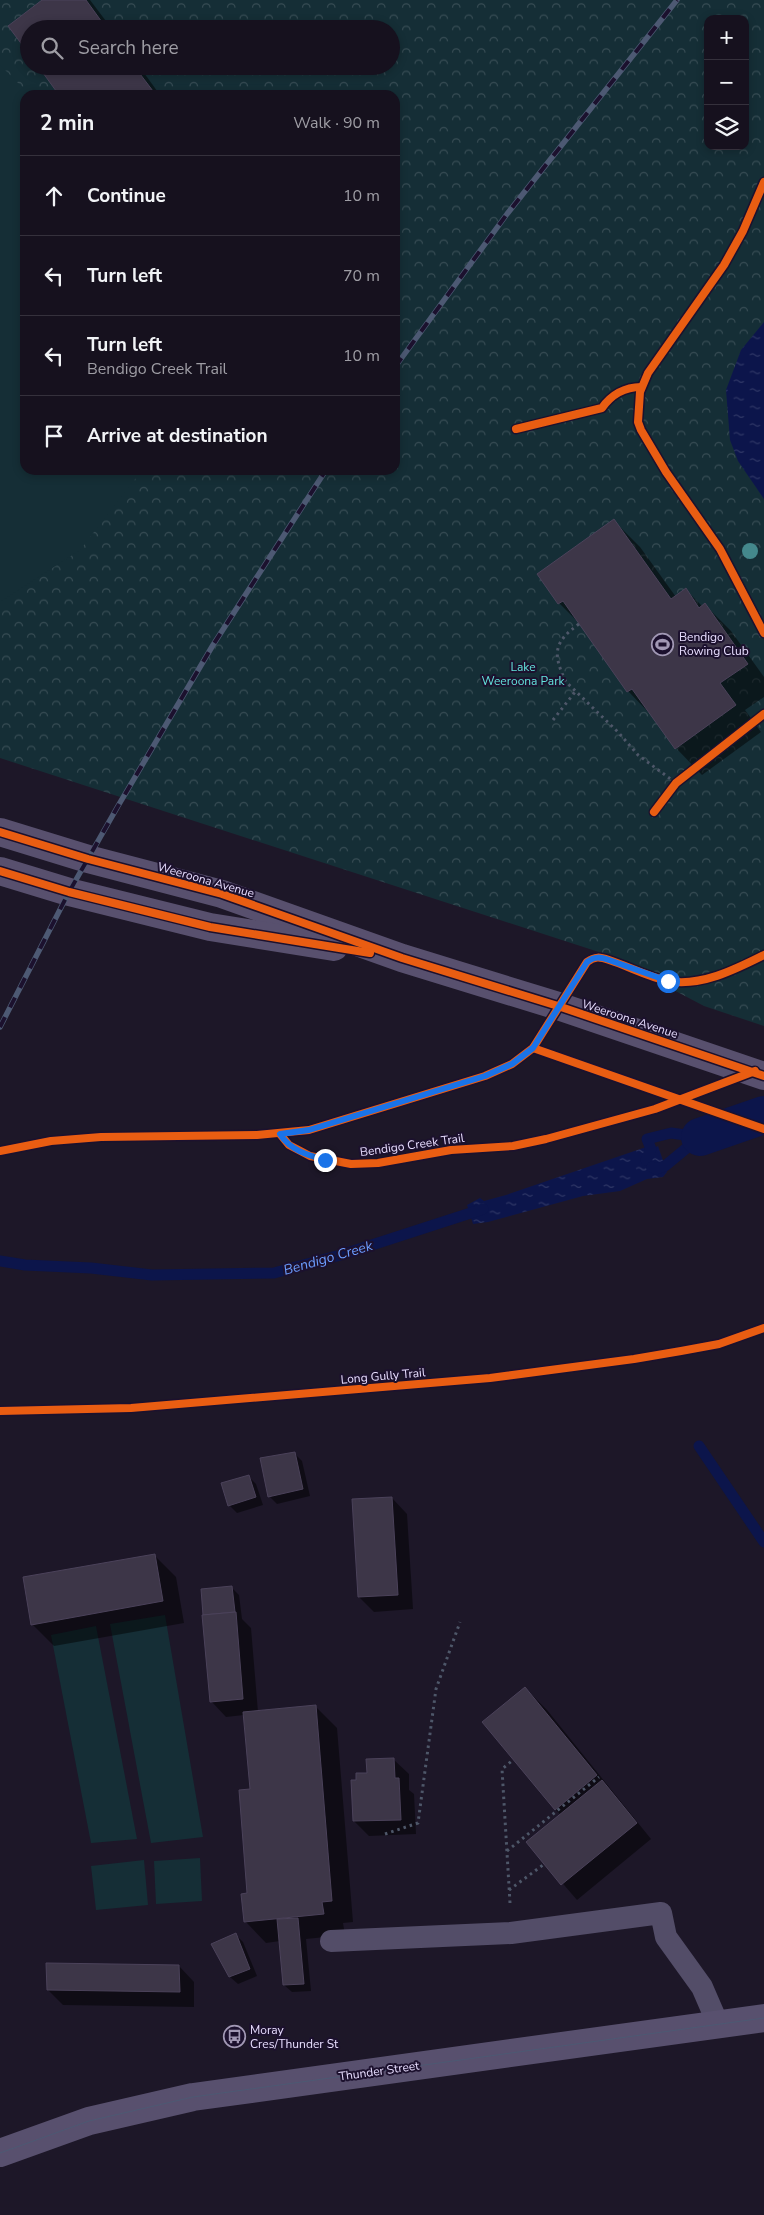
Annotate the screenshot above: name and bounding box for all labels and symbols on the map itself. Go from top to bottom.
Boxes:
place label: Bendigo Rowing Club [679,629,749,659]
sports icon: Bendigo Rowing Club [651,632,675,656]
park label: Lake Weeroona Park [481,659,566,689]
street label: Weeroona Avenue [156,859,256,901]
route start [657,970,680,993]
street label: Weeroona Avenue [580,996,680,1042]
street label: Bendigo Creek Trail [359,1130,466,1160]
route end [314,1149,337,1172]
water label: Bendigo Creek [281,1236,376,1280]
street label: Long Gully Trail [340,1364,426,1388]
place label: Moray Cres/Thunder St [250,2022,339,2052]
bus stop icon: Moray Cres/Thunder St [222,2025,246,2049]
street label: Thunder Street [338,2057,421,2085]

